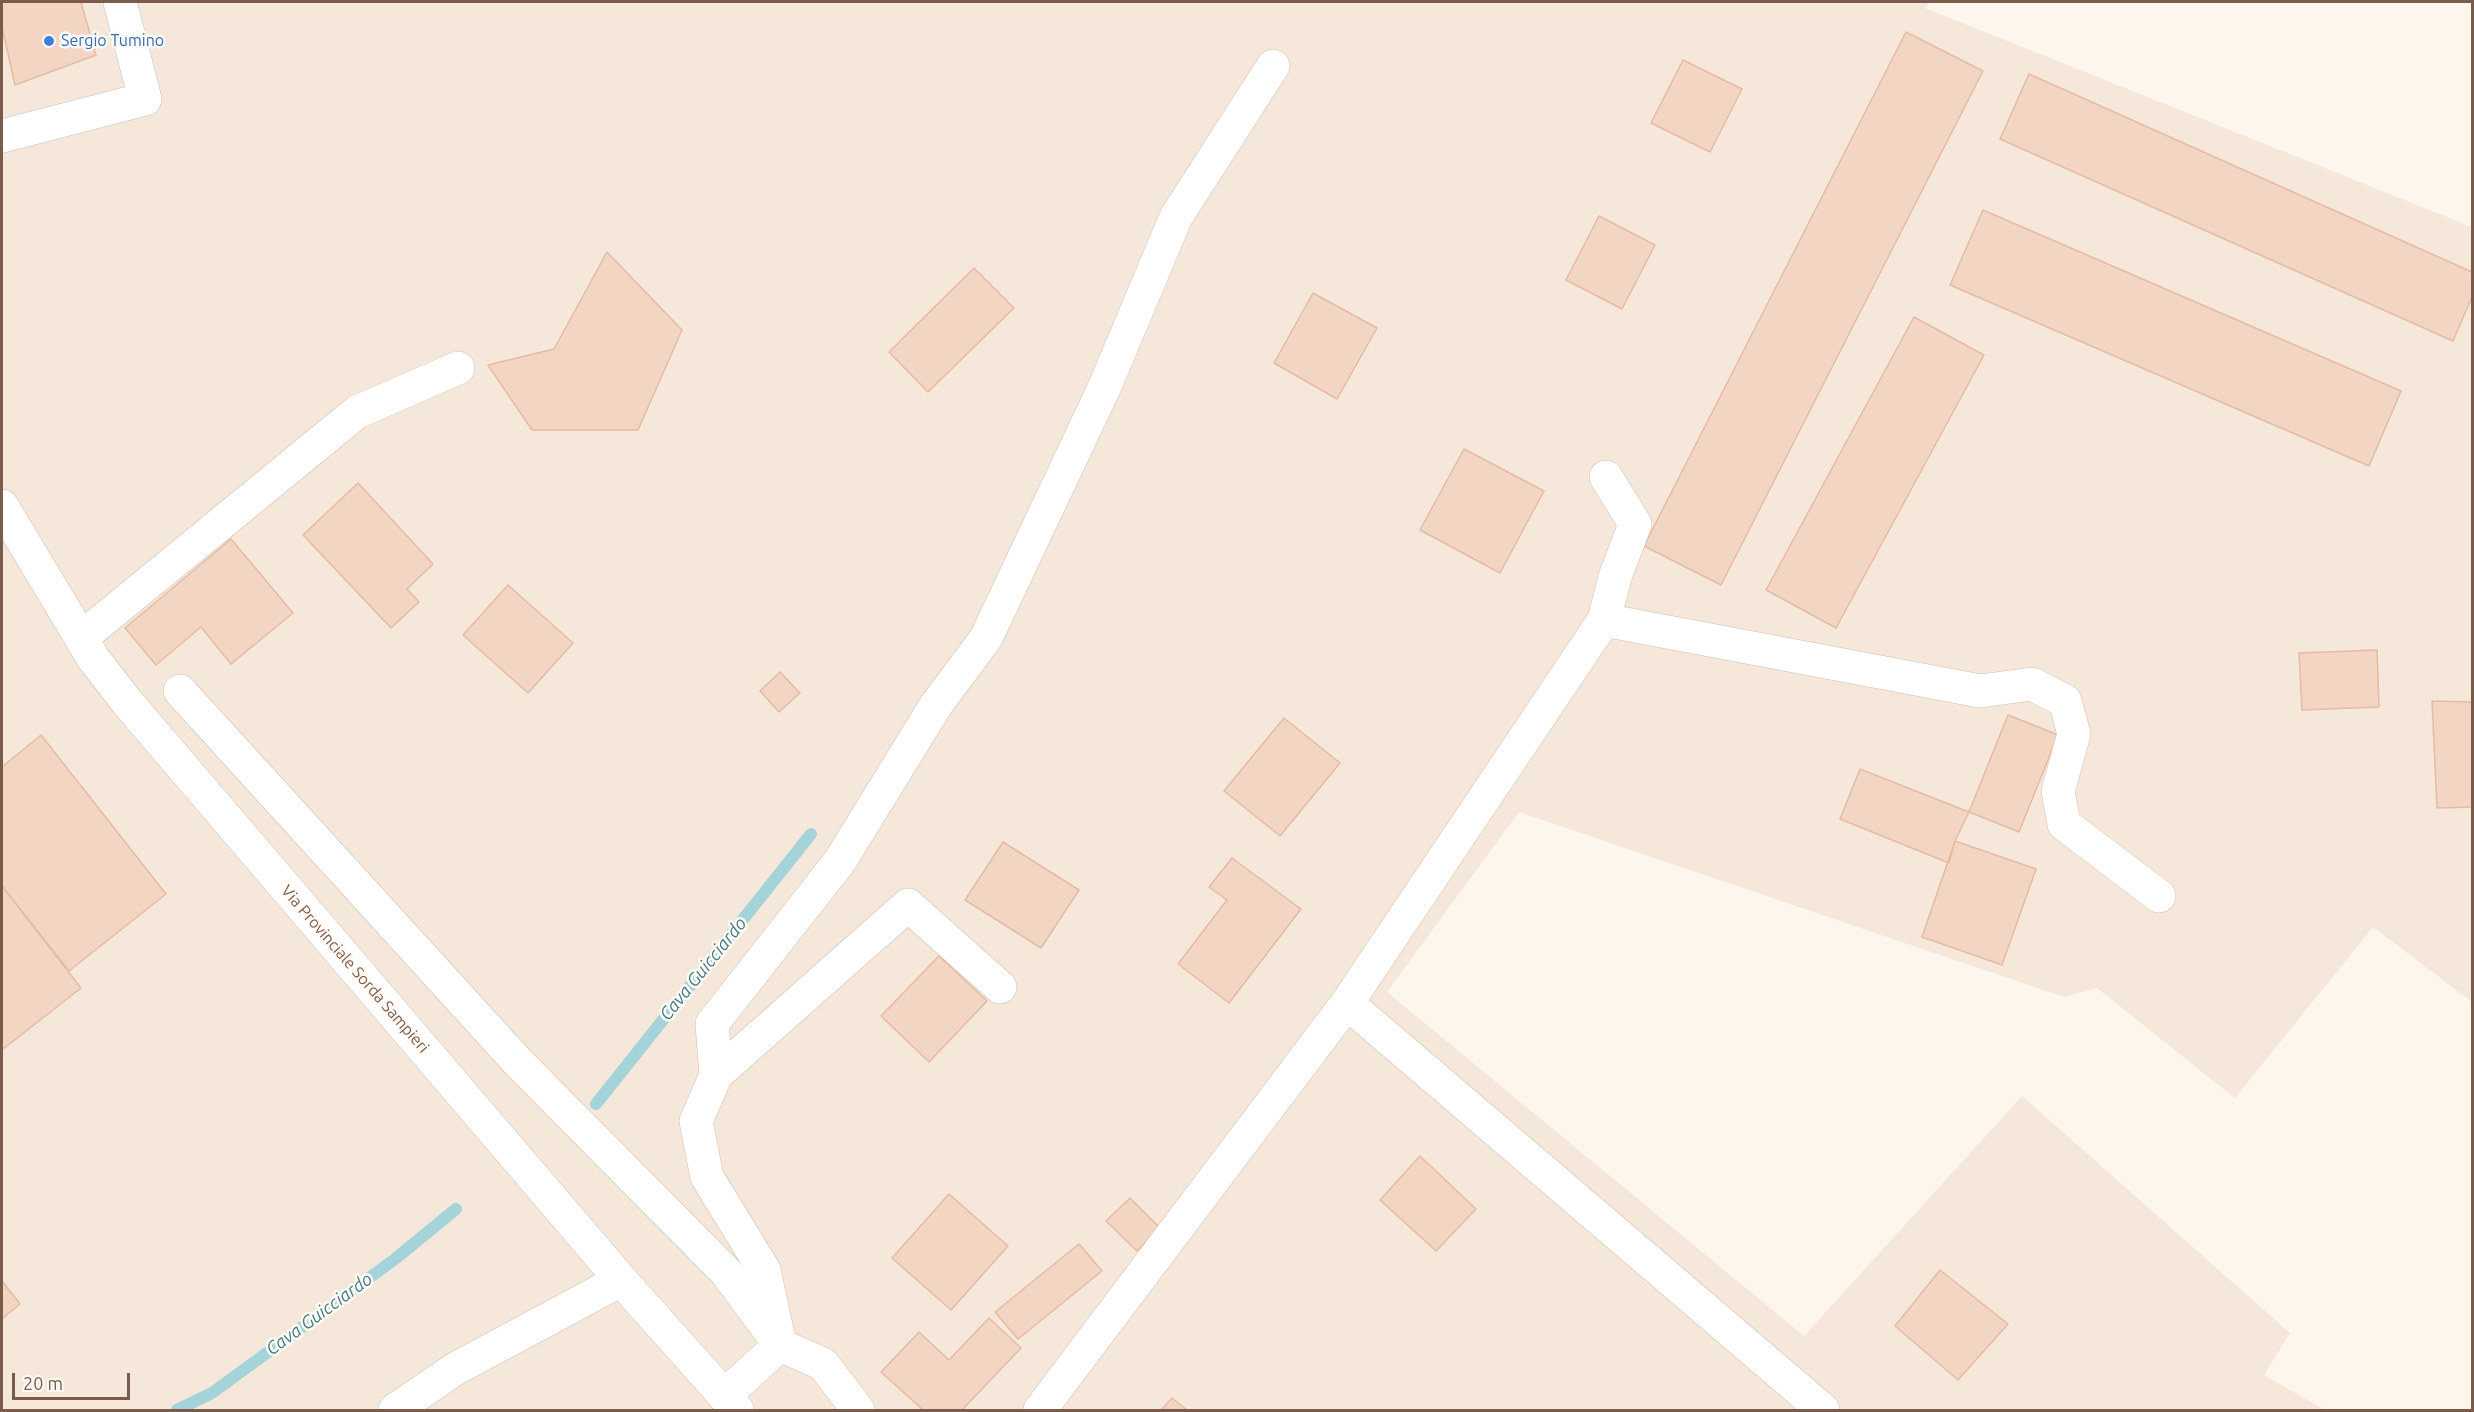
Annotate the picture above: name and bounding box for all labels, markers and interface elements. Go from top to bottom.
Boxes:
place label: Sergio Tumino [61,31,164,51]
marker: Sergio Tumino [42,34,56,48]
street label: Via Provinciale Sorda Sampieri [277,881,433,1057]
water label: Cava Guicciardo [655,913,751,1025]
water label: Cava Guicciardo [262,1268,376,1360]
scale bar [15,1361,134,1399]
text: 20 m [23,1373,63,1393]

